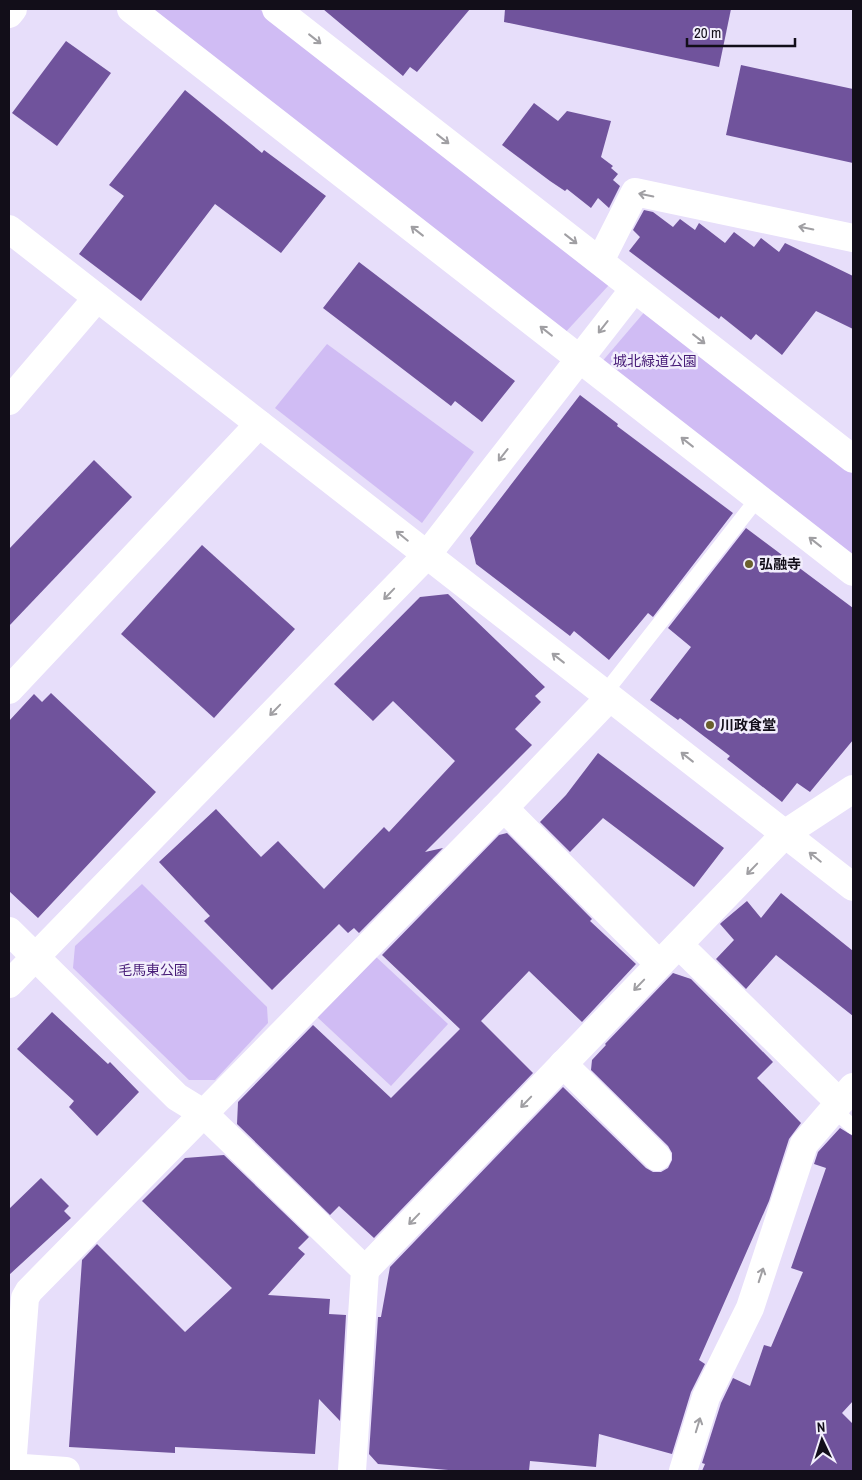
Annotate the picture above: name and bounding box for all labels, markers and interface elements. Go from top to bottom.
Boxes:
scale bar [687,15,794,47]
text: 20 m [694,22,721,43]
one-way arrow [308,33,321,44]
one-way arrow [436,133,449,144]
one-way arrow [639,189,655,199]
one-way arrow [798,223,814,232]
one-way arrow [410,226,424,236]
one-way arrow [564,233,577,244]
one-way arrow [598,320,609,333]
one-way arrow [539,325,552,336]
one-way arrow [692,334,706,344]
park label: 城北緑道公園 [613,352,697,370]
one-way arrow [681,437,694,448]
one-way arrow [498,448,509,461]
one-way arrow [396,531,409,542]
one-way arrow [809,537,822,548]
place label: 弘融寺 [759,555,801,573]
marker: 弘融寺 [743,558,755,570]
one-way arrow [383,587,395,600]
one-way arrow [552,652,565,663]
one-way arrow [269,704,282,716]
place label: 川政食堂 [720,716,776,734]
marker: 川政食堂 [704,719,716,731]
one-way arrow [681,752,694,763]
one-way arrow [809,851,822,862]
one-way arrow [746,862,758,875]
park label: 毛馬東公園 [118,961,188,979]
one-way arrow [633,979,645,991]
one-way arrow [520,1096,532,1108]
one-way arrow [408,1213,420,1226]
one-way arrow [757,1268,766,1284]
north arrow [797,1415,847,1465]
one-way arrow [693,1417,703,1433]
text: N [816,1418,826,1436]

